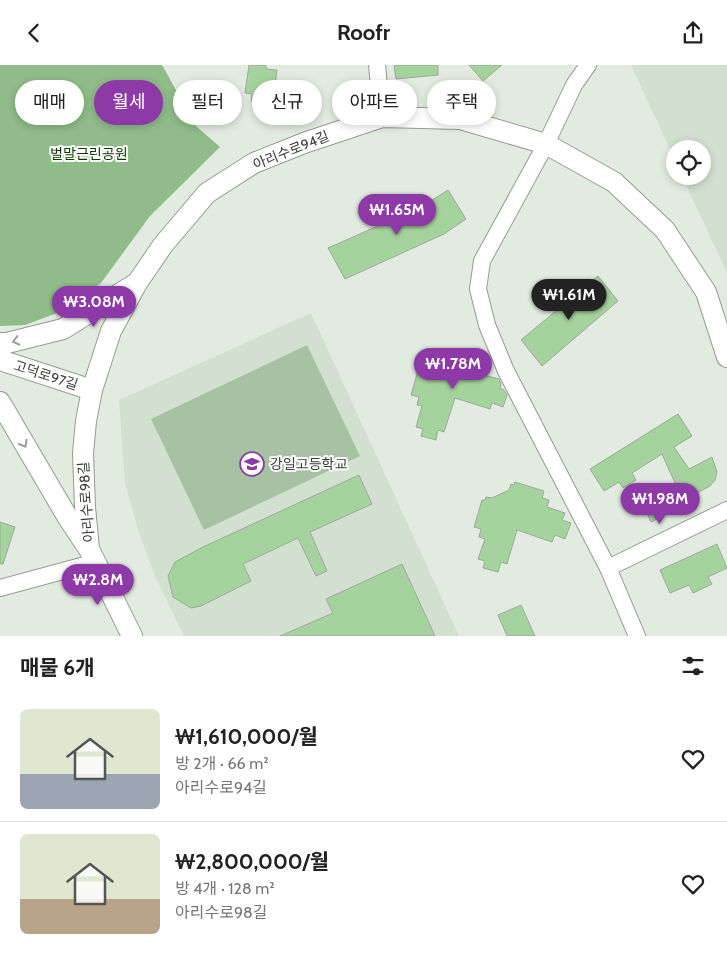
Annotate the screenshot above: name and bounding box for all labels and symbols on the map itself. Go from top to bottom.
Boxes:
street label: 아리수로94길 [250,127,332,173]
park label: 벌말근린공원 [50,145,128,163]
pin: ₩1.65M [356,193,438,236]
pin: ₩1.61M [528,279,610,321]
pin: ₩3.08M [53,285,135,328]
one-way arrow [11,335,20,346]
pin: ₩1.78M [412,347,494,390]
street label: 고덕로97길 [12,356,80,394]
one-way arrow [18,439,28,448]
school or university icon: 강일고등학교 [239,451,265,477]
place label: 강일고등학교 [270,455,347,473]
street label: 아리수로98길 [74,461,98,543]
pin: ₩1.98M [619,483,701,525]
pin: ₩2.8M [63,563,133,606]

